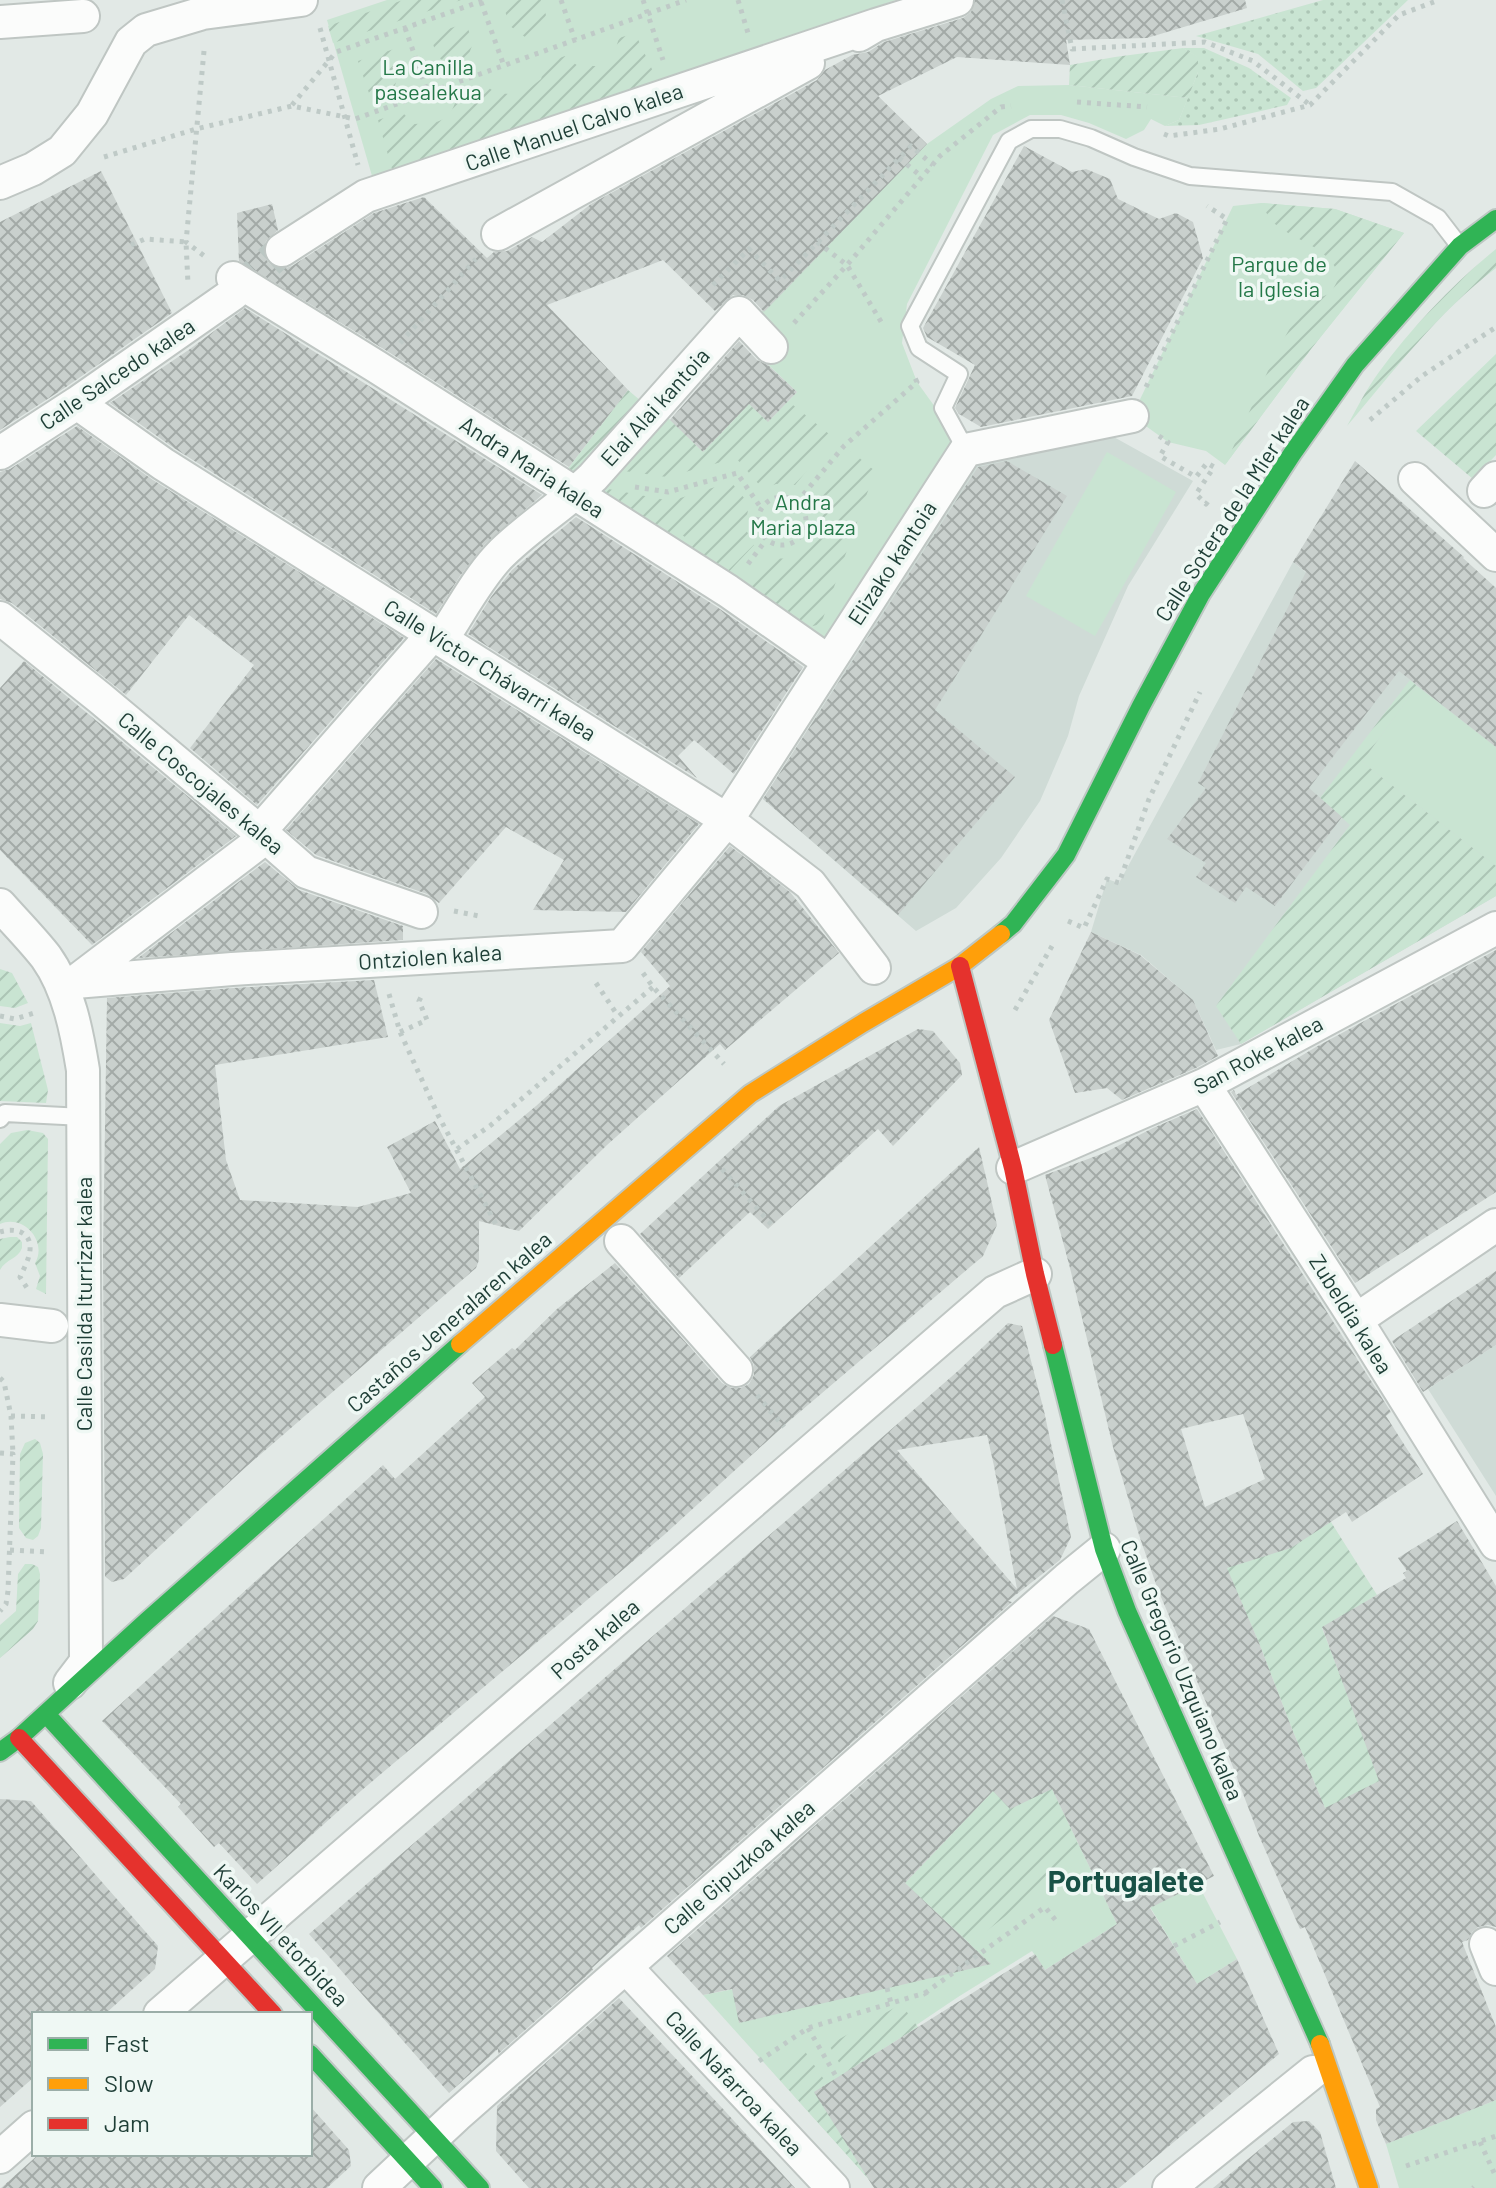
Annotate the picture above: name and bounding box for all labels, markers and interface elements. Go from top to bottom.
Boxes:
park label: La Canilla pasealekua [374,53,482,104]
street label: Calle Manuel Calvo kalea [461,77,686,176]
park label: Parque de la Iglesia [1231,250,1327,301]
street label: Calle Salcedo kalea [34,312,199,435]
street label: Elai Alai kantoia [595,342,714,471]
street label: Calle Sotera de la Mier kalea [1149,391,1314,626]
street label: Andra Maria kalea [455,410,610,523]
park label: Andra Maria plaza [750,488,856,539]
street label: Elizako kantoia [841,496,941,629]
street label: Calle Víctor Chávarri kalea [380,593,602,745]
street label: Calle Coscojales kalea [114,705,290,859]
street label: Ontziolen kalea [357,938,503,974]
street label: San Roke kalea [1189,1009,1327,1099]
street label: Calle Casilda Iturrizar kalea [70,1177,96,1431]
street label: Castaños Jeneralaren kalea [341,1225,556,1417]
street label: Zubeldia kalea [1305,1249,1399,1378]
street label: Calle Gregorio Uzquiano kalea [1116,1535,1250,1804]
street label: Posta kalea [545,1593,644,1684]
street label: Calle Gipuzkoa kalea [657,1794,819,1939]
street label: Karlos VII etorbidea [209,1858,354,2011]
district label: Portugalete [1048,1862,1204,1898]
street label: Calle Nafarroa kalea [661,2004,809,2160]
legend [32,2012,312,2156]
text: Fast [104,2028,149,2057]
text: Slow [104,2068,153,2097]
text: Jam [104,2108,150,2137]

